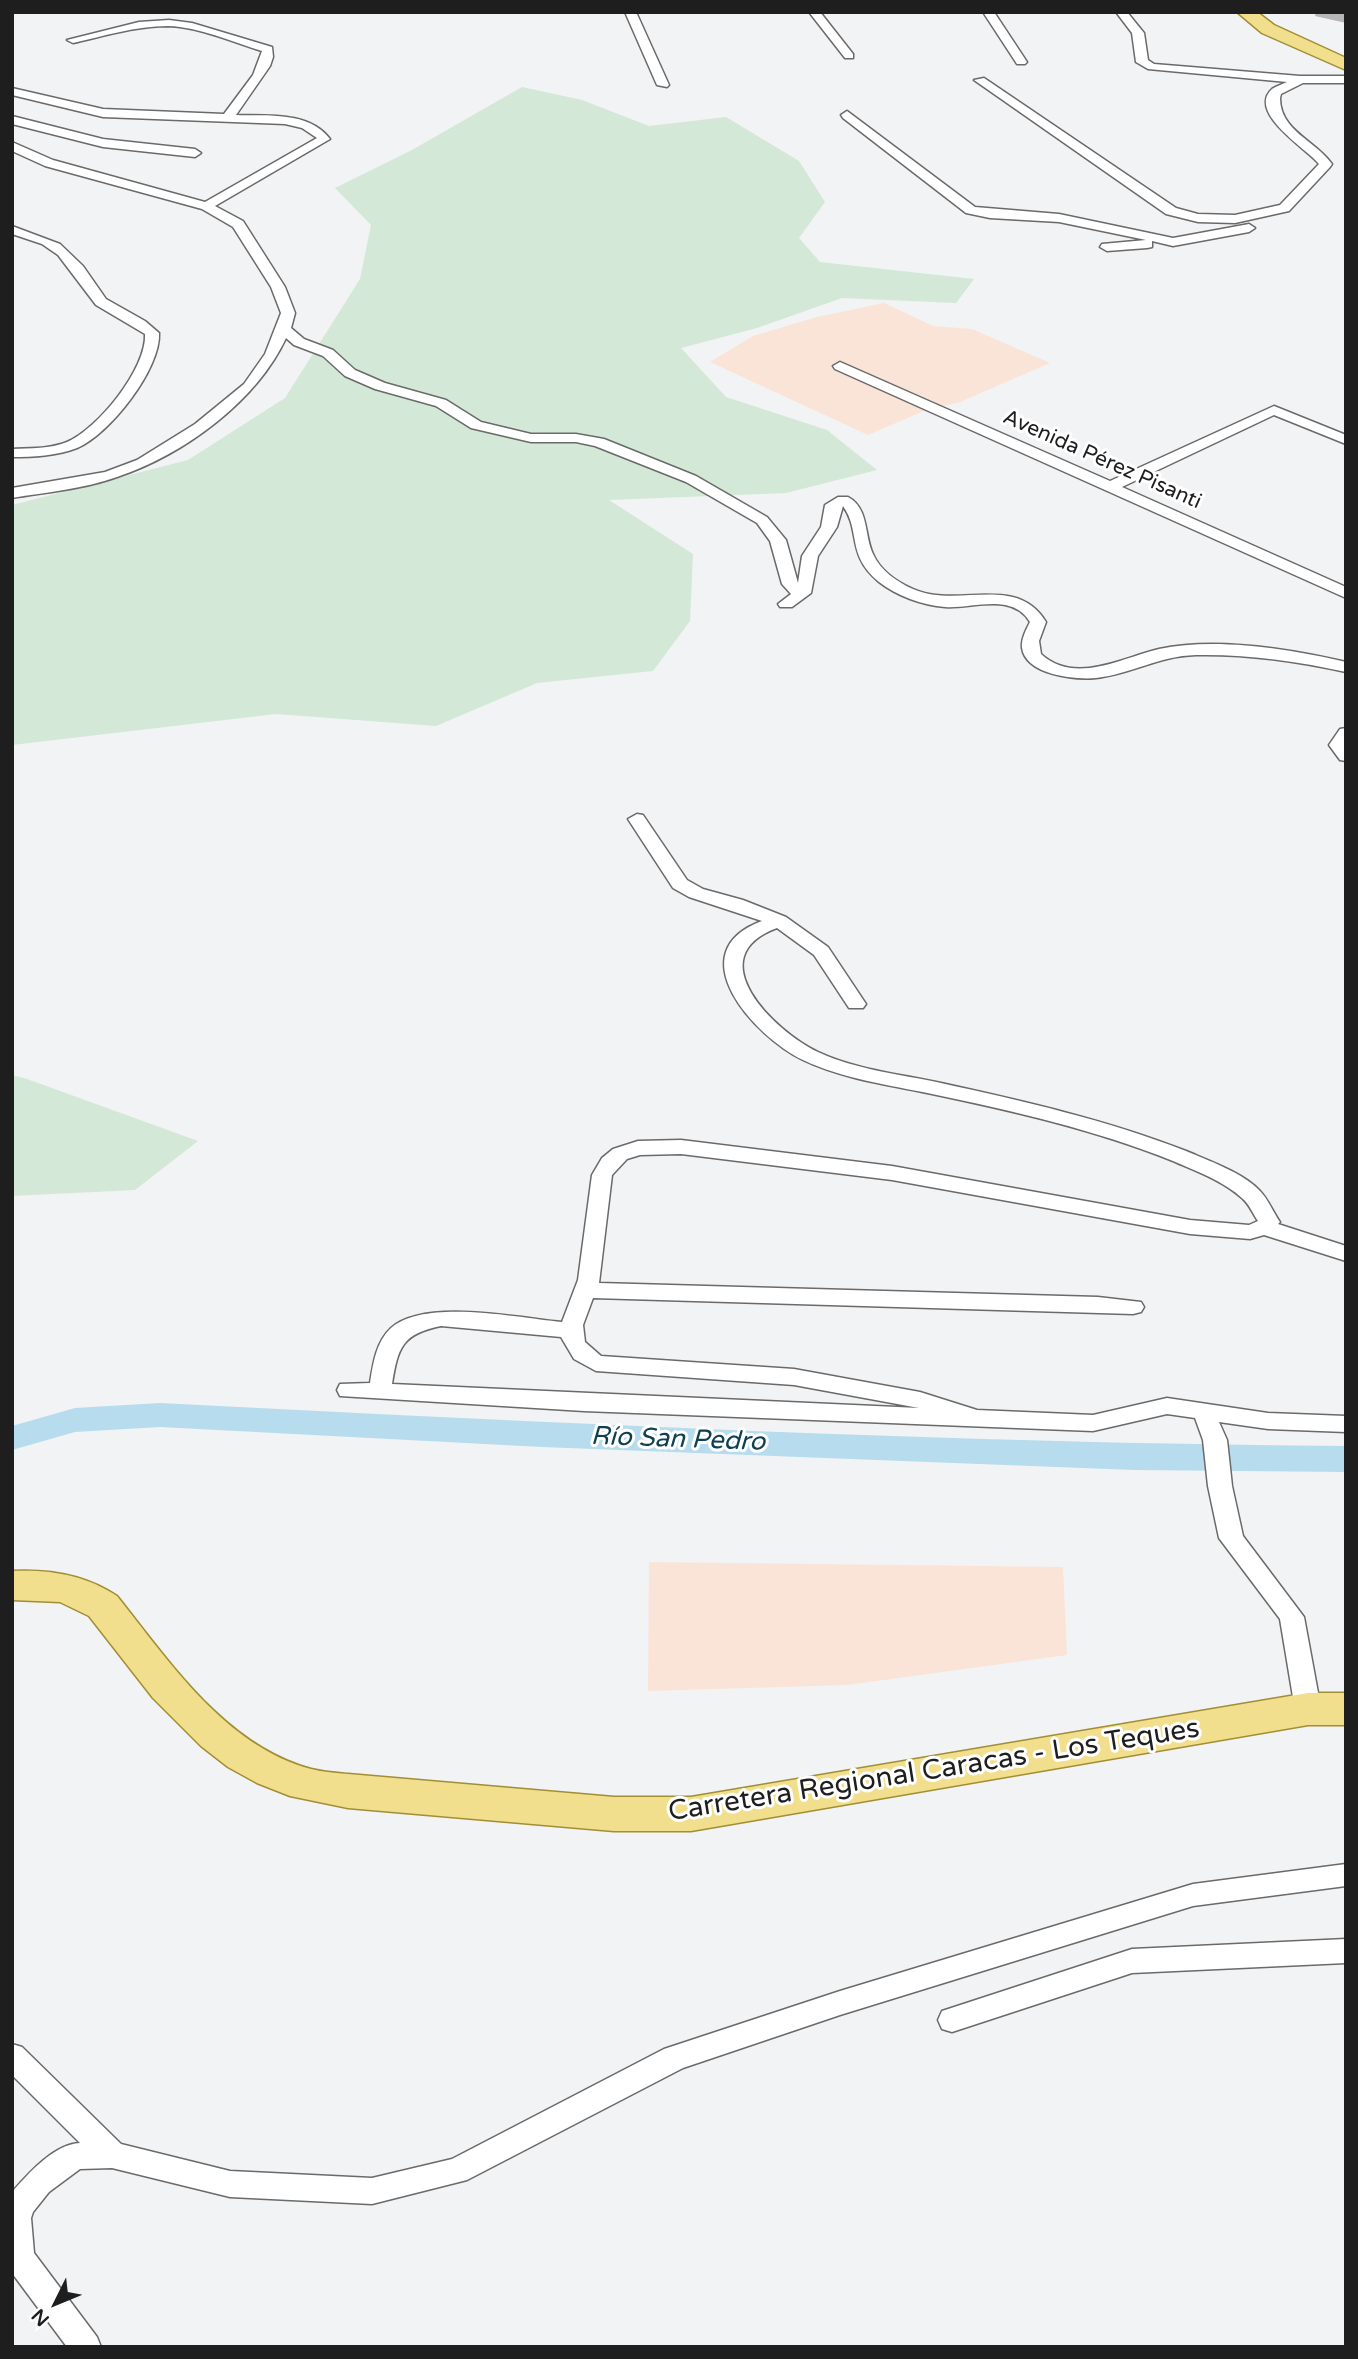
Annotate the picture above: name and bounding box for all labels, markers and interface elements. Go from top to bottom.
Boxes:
street label: Avenida Pérez Pisanti [999,405,1205,515]
water label: Río San Pedro [590,1421,766,1459]
street label: Carretera Regional Caracas - Los Teques [666,1712,1202,1830]
north arrow [21,2268,91,2338]
text: N [27,2304,54,2330]

